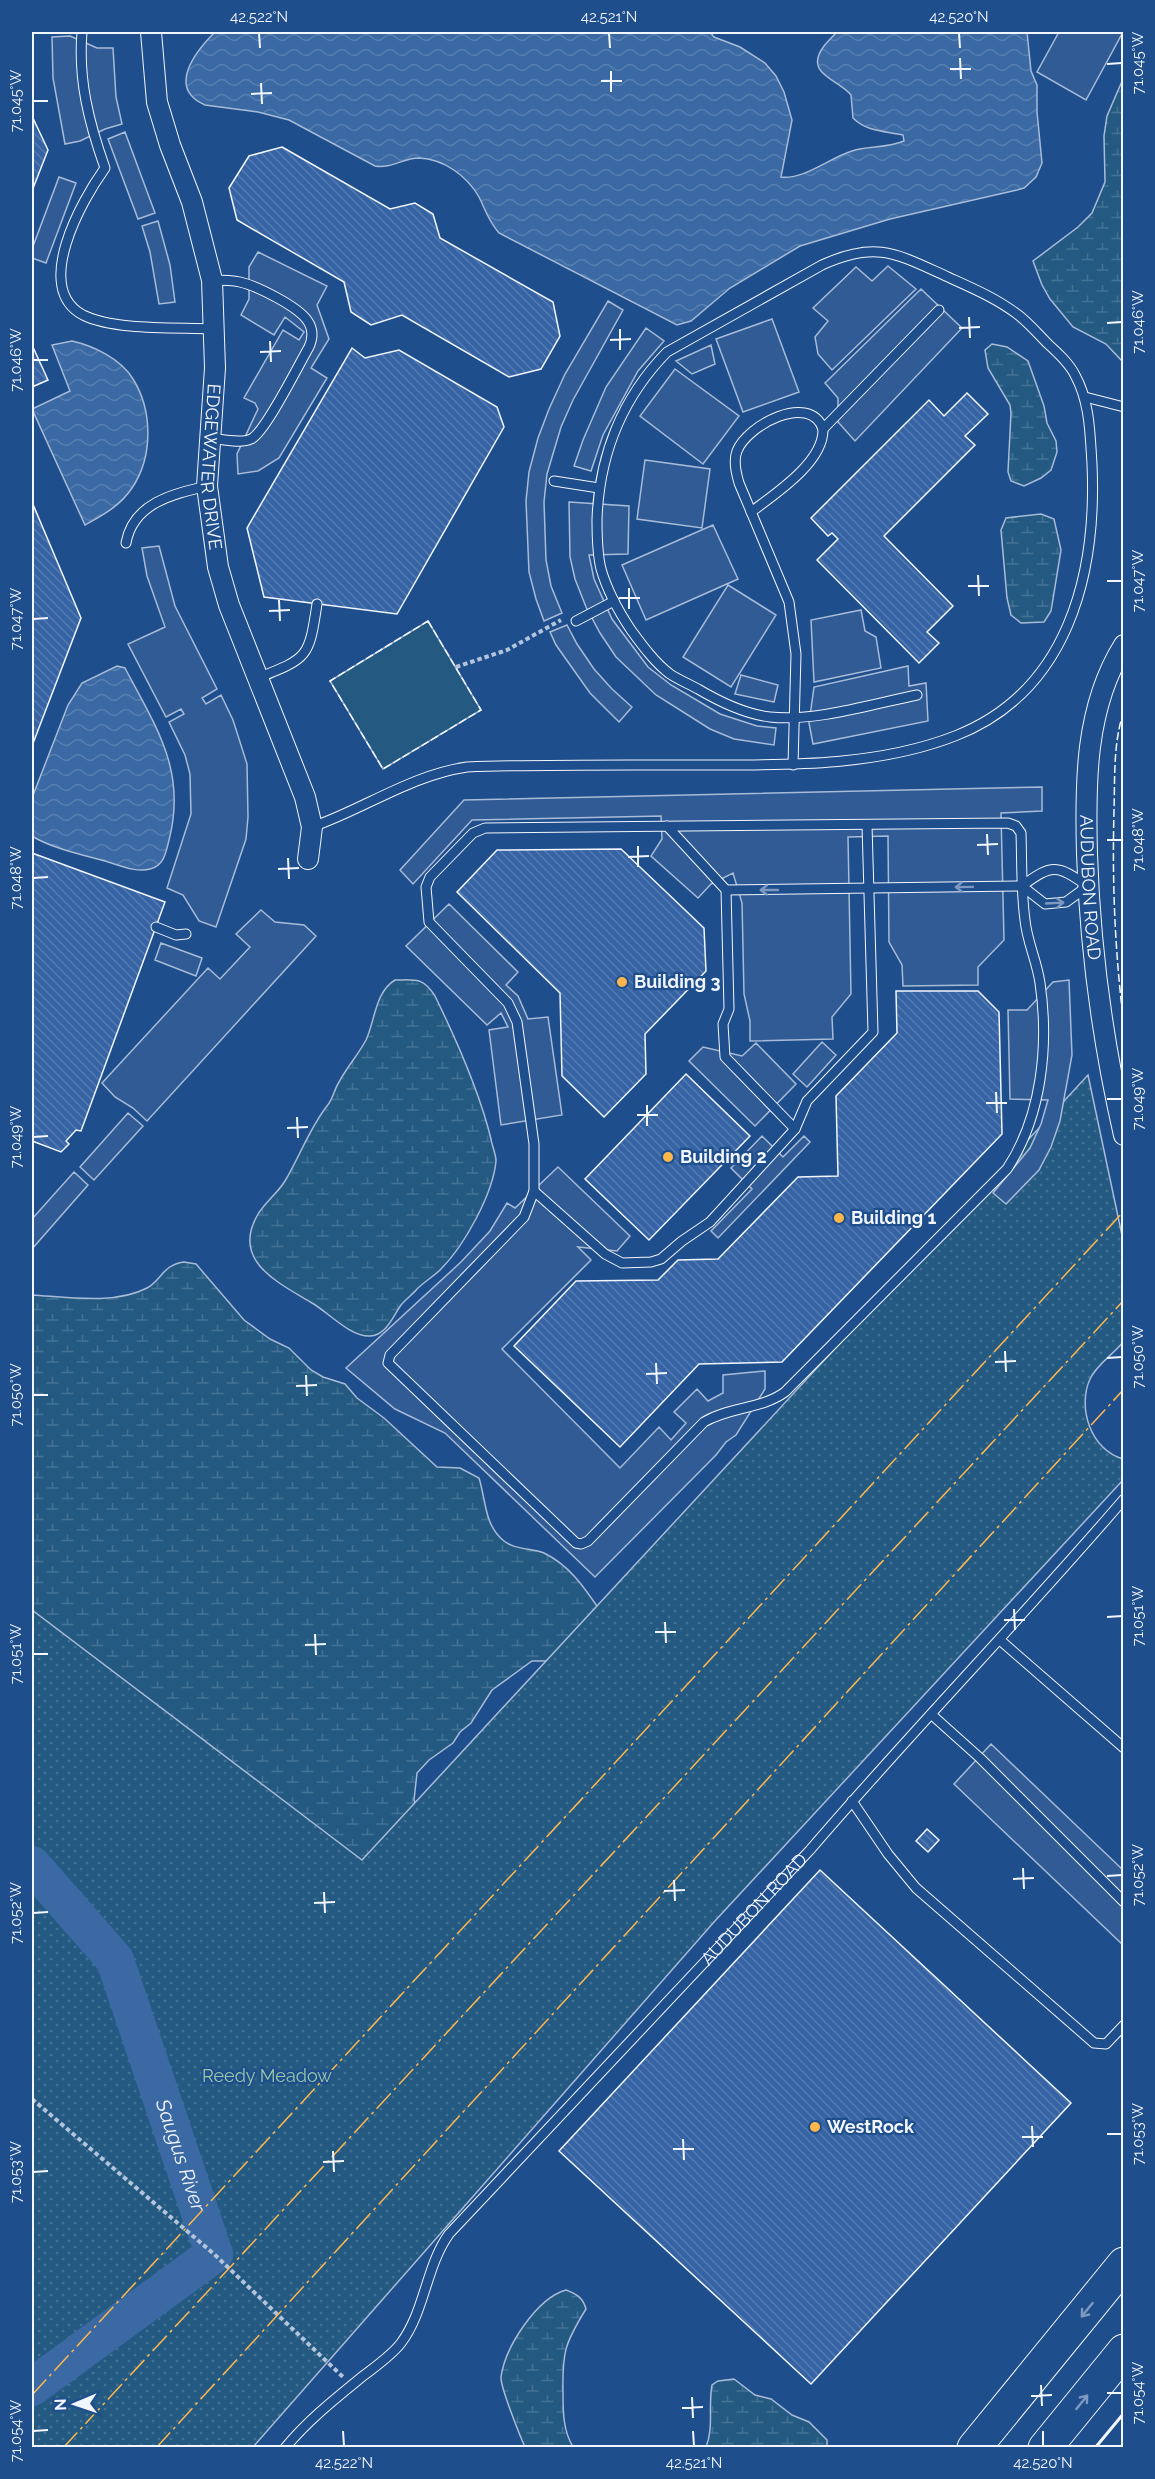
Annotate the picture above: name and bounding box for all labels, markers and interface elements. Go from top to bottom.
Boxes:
text: 42.522°N [230,8,288,26]
text: 42.521°N [581,8,637,26]
text: 42.520°N [929,8,989,26]
text: 71.045°W [1129,31,1147,94]
text: 71.045°W [7,69,25,132]
text: 71.046°W [1129,290,1147,354]
text: 71.046°W [7,328,25,392]
street label: EDGEWATER DRIVE [197,383,227,551]
text: 71.047°W [1129,550,1147,612]
text: 71.047°W [7,588,25,650]
text: 71.048°W [1129,808,1147,872]
street label: AUDUBON ROAD [1076,815,1105,961]
text: 71.048°W [7,846,25,910]
one-way arrow [954,882,974,893]
one-way arrow [759,884,779,895]
one-way arrow [1045,898,1065,909]
place label: Building 3 [634,971,720,992]
marker: Building 3 [615,975,629,989]
text: 71.049°W [1129,1067,1147,1130]
text: 71.049°W [7,1105,25,1168]
place label: Building 2 [680,1146,767,1167]
marker: Building 2 [661,1150,675,1164]
place label: Building 1 [851,1207,936,1228]
marker: Building 1 [832,1211,846,1225]
text: 71.050°W [1129,1325,1147,1389]
text: 71.050°W [7,1363,25,1427]
text: 71.051°W [1129,1585,1147,1646]
text: 71.051°W [7,1623,25,1684]
text: 71.052°W [1129,1844,1147,1906]
street label: AUDUBON ROAD [696,1849,811,1969]
text: 71.052°W [7,1882,25,1944]
park label: Reedy Meadow [202,2065,332,2086]
water label: Saugus River [150,2095,211,2215]
text: 71.053°W [1129,2103,1147,2165]
place label: WestRock [827,2116,915,2137]
marker: WestRock [808,2120,822,2134]
text: 71.053°W [7,2141,25,2203]
one-way arrow [1080,2301,1093,2317]
text: 71.054°W [1129,2362,1147,2424]
north arrow [45,2374,105,2434]
one-way arrow [1075,2394,1088,2410]
text: N [51,2398,70,2411]
text: 71.054°W [7,2400,25,2462]
text: 42.522°N [315,2454,373,2472]
text: 42.521°N [666,2454,722,2472]
text: 42.520°N [1013,2454,1073,2472]

